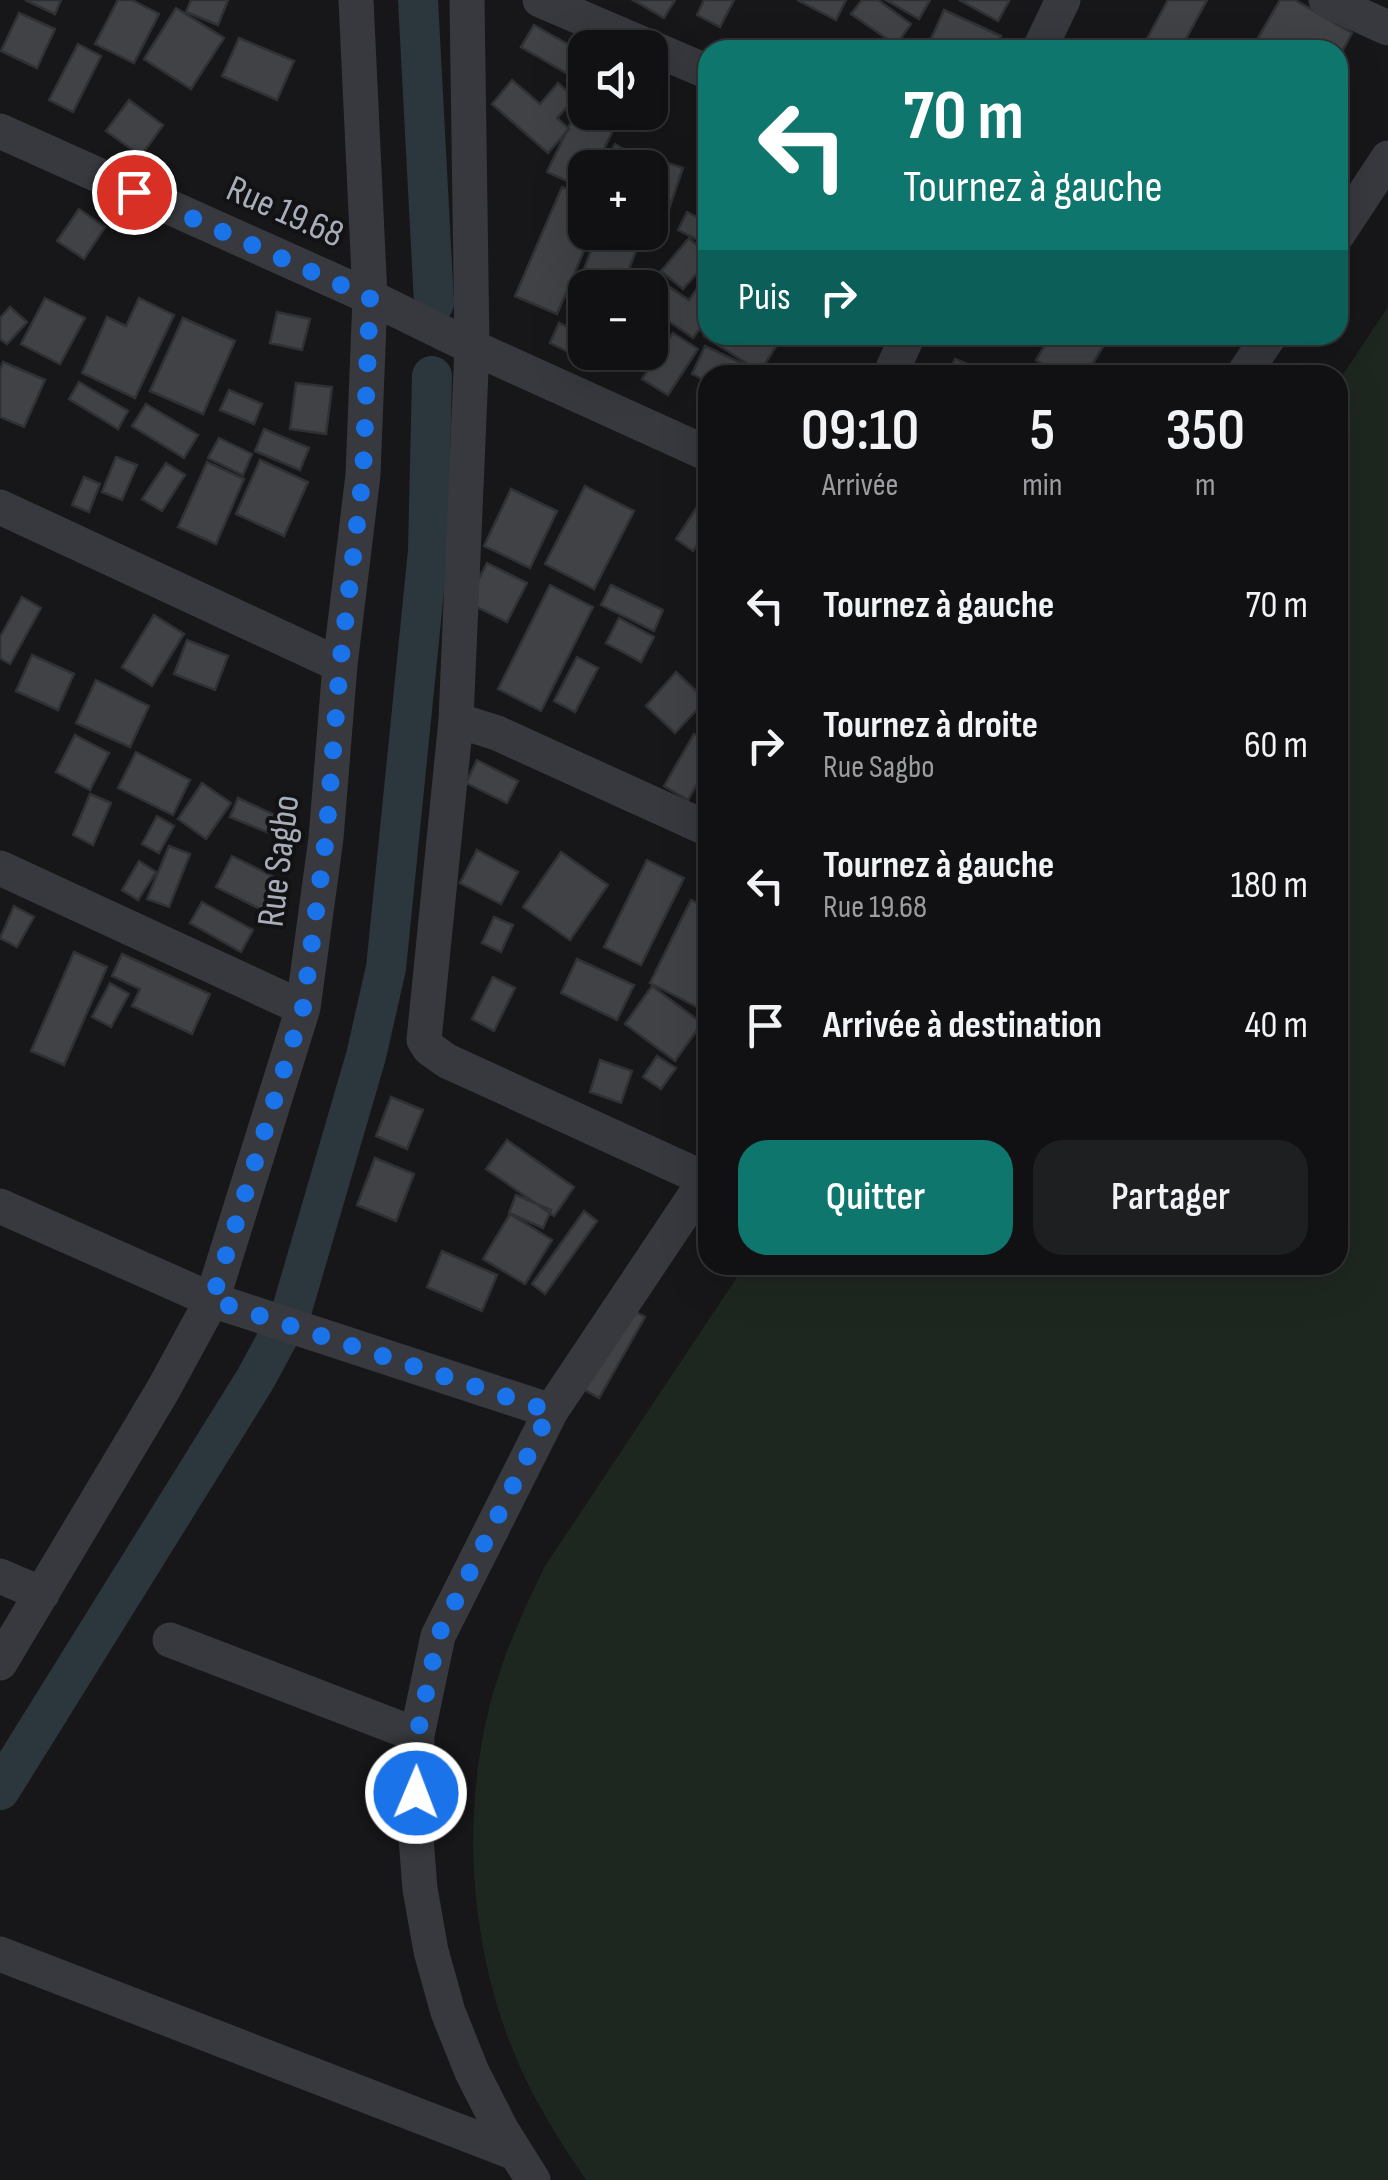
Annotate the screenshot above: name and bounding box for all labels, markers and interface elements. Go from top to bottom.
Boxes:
map controls [568,30,668,370]
button: sound [568,30,668,130]
text: 70 m [903,75,1024,159]
icon: left [738,80,868,210]
pin [92,150,177,235]
button: + [568,150,668,250]
text: Tournez à gauche [903,160,1163,215]
icon: arrive [107,165,162,220]
street label: Rue 19.68 [219,166,351,258]
button: − [568,270,668,370]
icon: right [811,270,866,325]
text: Puis [738,275,791,320]
text: 09:10 [801,395,919,467]
text: 5 [1030,395,1055,467]
text: 350 [1166,395,1245,467]
text: Arrivée [822,466,898,505]
text: min [1022,466,1063,505]
text: m [1195,466,1216,505]
icon: left [738,578,793,633]
text: Tournez à gauche [823,583,1054,628]
text: 70 m [1246,583,1308,628]
text: Tournez à droite [823,703,1038,748]
icon: right [738,718,793,773]
text: 60 m [1244,723,1308,768]
text: Rue Sagbo [823,748,934,787]
street label: Rue Sagbo [249,793,309,929]
text: Tournez à gauche [823,843,1054,888]
icon: left [738,858,793,913]
text: 180 m [1231,863,1308,908]
text: Rue 19.68 [823,888,927,927]
icon: arrive [738,998,793,1053]
text: Arrivée à destination [823,1003,1102,1048]
text: 40 m [1245,1003,1308,1048]
button: Quitter [738,1140,1013,1255]
button: Partager [1033,1140,1308,1255]
position arrow [364,1741,468,1845]

